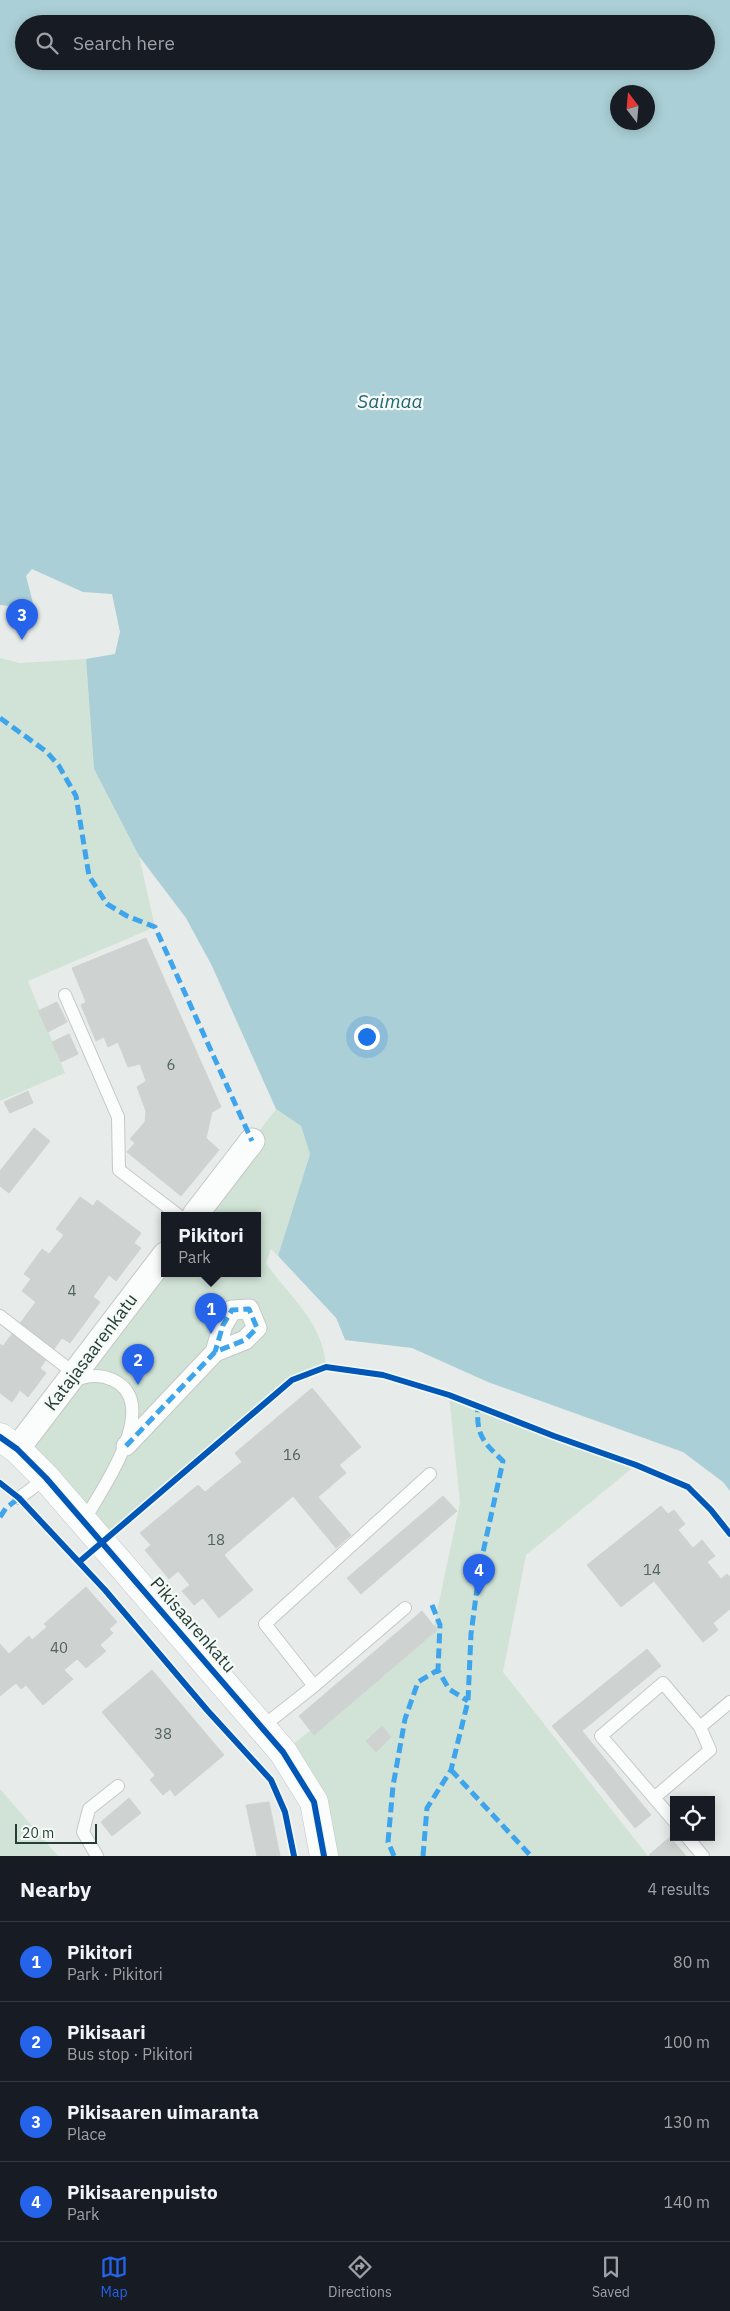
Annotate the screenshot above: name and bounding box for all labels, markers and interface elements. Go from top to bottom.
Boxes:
search box [15,15,715,70]
icon: search [33,29,61,57]
text: Search here [73,31,175,55]
north arrow [610,85,655,130]
water label: Saimaa [357,389,423,413]
pin: 3 [6,599,38,640]
your location [354,1024,380,1050]
house number: 6 [166,1055,176,1074]
popup [161,1212,261,1277]
text: Pikitori [178,1223,244,1247]
text: Park [178,1247,211,1267]
house number: 4 [67,1281,77,1300]
street label: Katajasaarenkatu [39,1288,142,1415]
pin: 1 [195,1293,227,1334]
pin: 2 [122,1344,154,1385]
house number: 16 [283,1445,301,1464]
house number: 18 [207,1530,225,1549]
pin: 4 [463,1554,495,1595]
house number: 14 [643,1560,661,1579]
street label: Pikisaarenkatu [145,1572,241,1677]
house number: 40 [50,1638,68,1657]
house number: 38 [154,1724,172,1743]
map controls [670,1796,715,1841]
button: locate [670,1796,715,1841]
scale bar [15,1821,98,1844]
text: 20 m [22,1824,54,1842]
text: Nearby [20,1875,91,1903]
text: 4 results [647,1879,710,1899]
text: Pikitori [67,1940,132,1964]
text: 1 [31,1952,41,1972]
text: 80 m [673,1952,710,1972]
text: Park · Pikitori [67,1964,163,1984]
text: Pikisaari [67,2020,146,2044]
text: 2 [31,2032,41,2052]
text: 100 m [663,2032,710,2052]
text: Bus stop · Pikitori [67,2044,193,2064]
text: Pikisaaren uimaranta [67,2100,259,2124]
text: 3 [31,2112,41,2132]
text: 130 m [663,2112,710,2132]
text: Place [67,2124,106,2144]
text: Pikisaarenpuisto [67,2180,218,2204]
text: 4 [31,2192,41,2212]
text: 140 m [663,2192,710,2212]
text: Park [67,2204,99,2224]
tab: Map [100,2253,128,2301]
tab: Directions [328,2253,392,2301]
tab: Saved [592,2253,630,2301]

